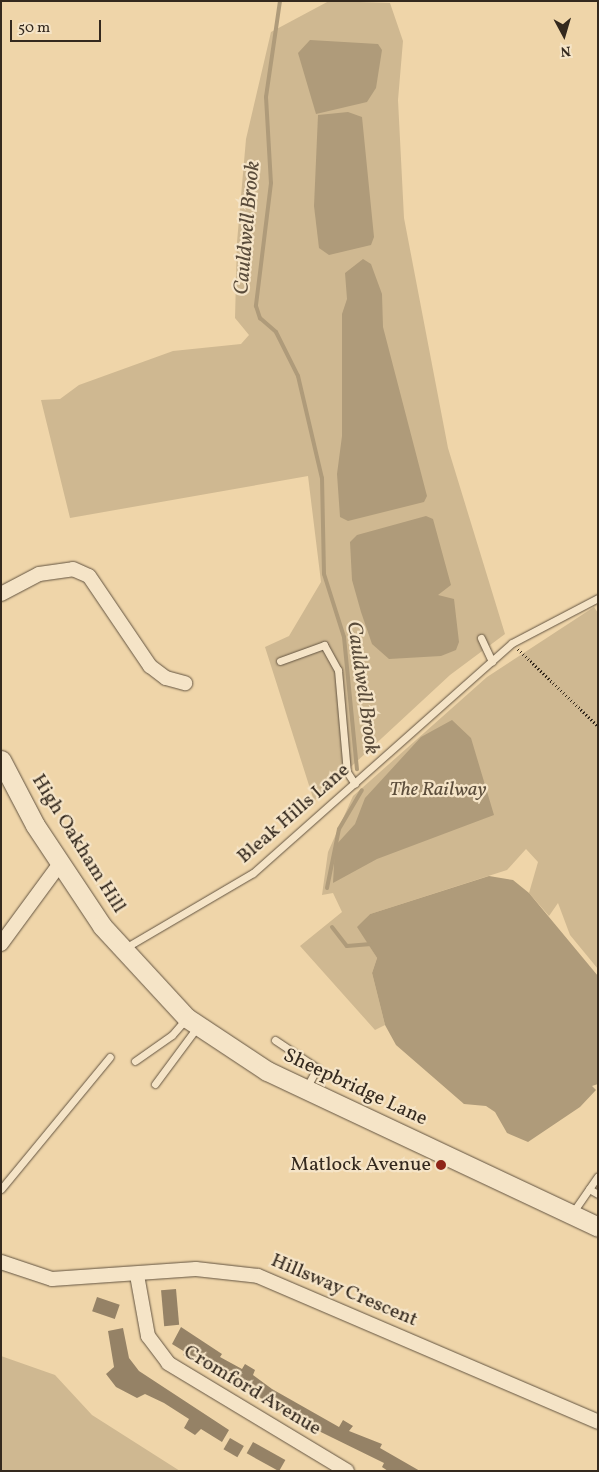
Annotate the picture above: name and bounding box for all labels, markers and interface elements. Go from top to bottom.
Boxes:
scale bar [12,10,104,42]
north arrow [539,10,589,60]
text: 50 m [18,18,50,39]
text: N [560,40,572,60]
water label: Cauldwell Brook [230,160,266,296]
water label: Cauldwell Brook [340,620,384,756]
street label: Bleak Hills Lane [233,759,355,869]
street label: High Oakham Hill [26,770,130,918]
park label: The Railway [390,778,486,802]
street label: Sheepbridge Lane [279,1044,431,1132]
place label: Matlock Avenue [290,1153,431,1177]
marker: Matlock Avenue [435,1159,447,1171]
street label: Hillsway Crescent [267,1249,421,1333]
street label: Cromford Avenue [179,1340,325,1442]

